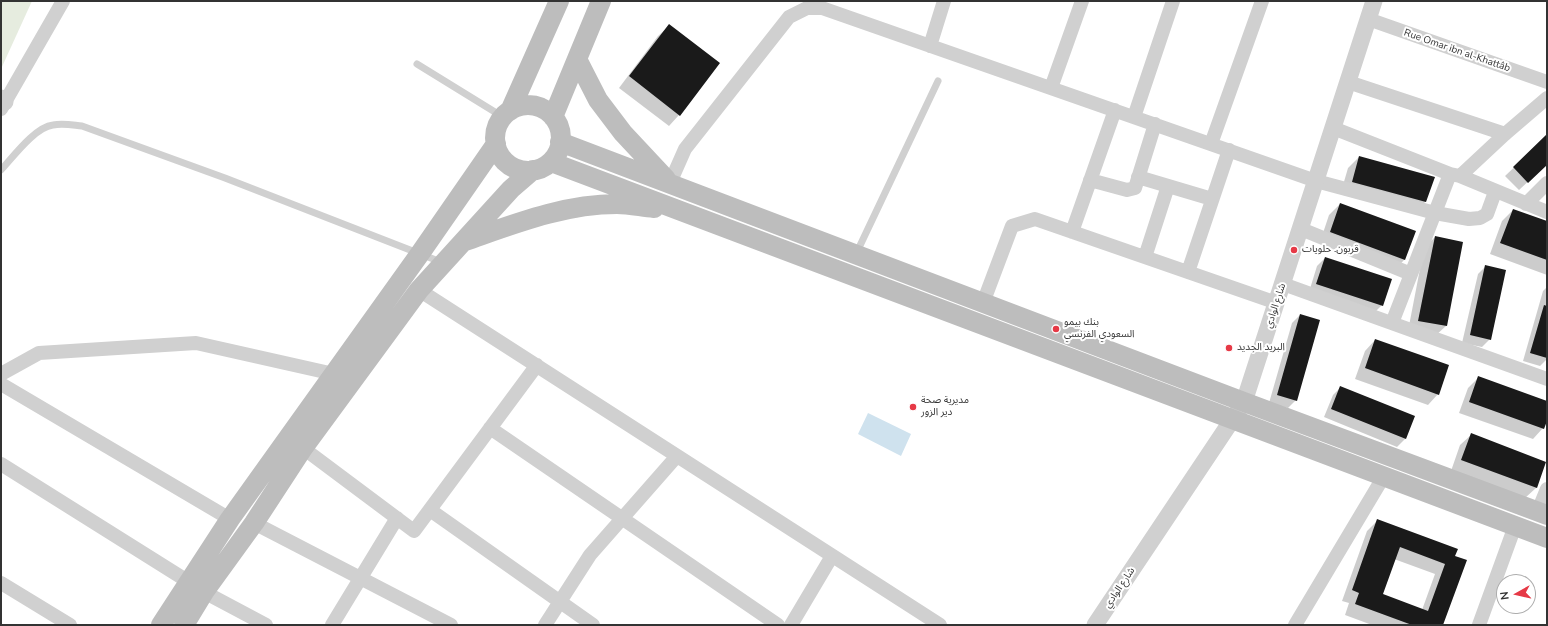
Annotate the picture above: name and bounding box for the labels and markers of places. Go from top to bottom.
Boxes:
place label: قربون. حلويات [1302,244,1359,256]
marker: قربون. حلويات [1289,245,1299,255]
place label: بنك بيمو السعودي الفرنسي [1064,317,1134,340]
marker: بنك بيمو السعودي الفرنسي [1051,324,1061,334]
place label: البريد الجديد [1237,342,1285,354]
marker: البريد الجديد [1224,343,1234,353]
place label: مديرية صحة دير الزور [921,395,969,418]
marker: مديرية صحة دير الزور [908,402,918,412]

